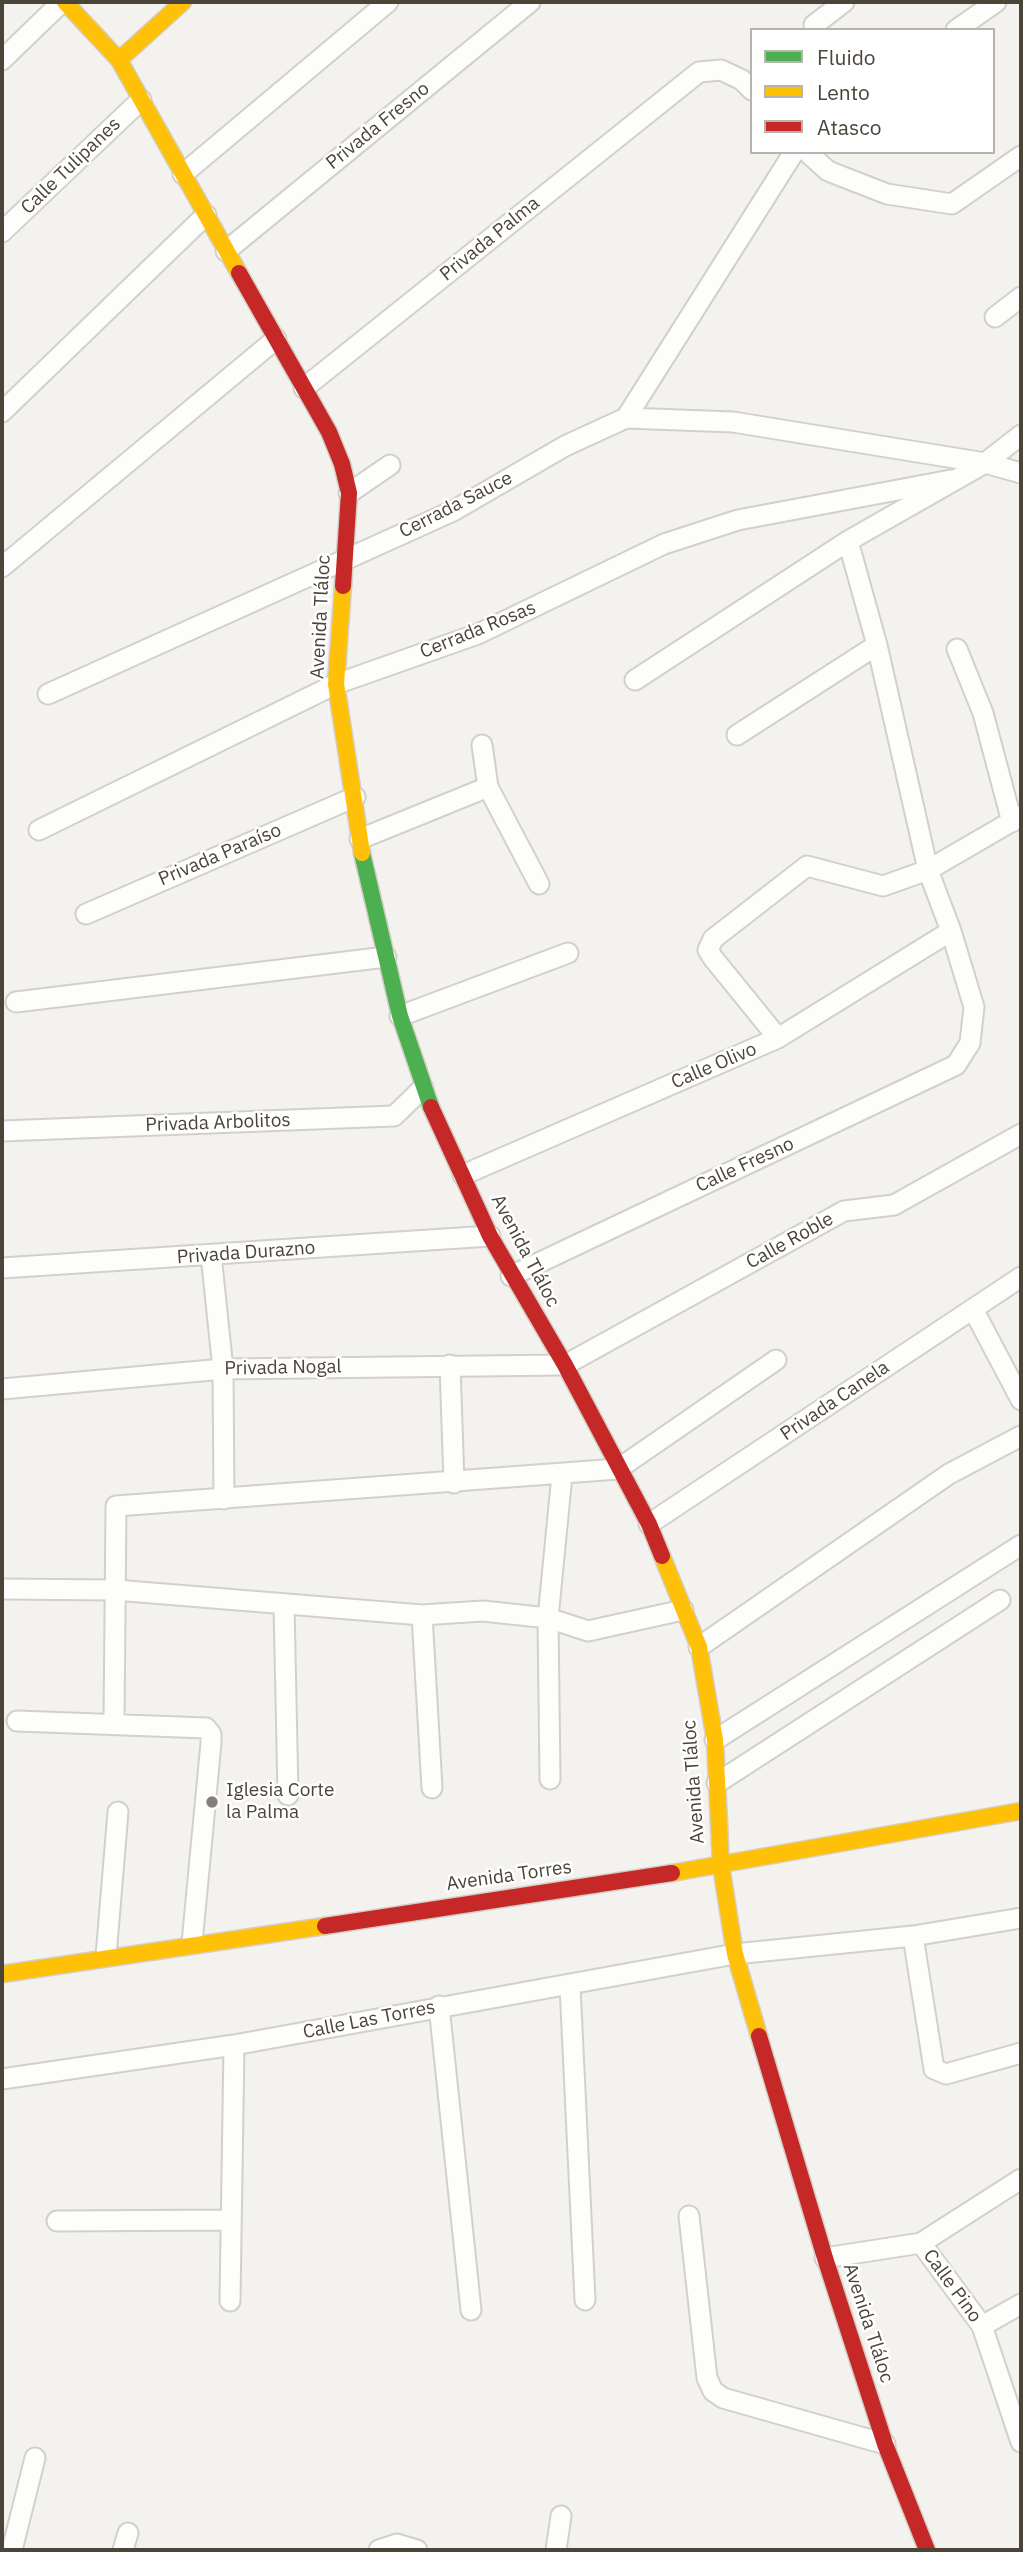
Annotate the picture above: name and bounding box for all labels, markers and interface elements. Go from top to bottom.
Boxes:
legend [750,28,995,154]
text: Fluido [817,43,876,71]
street label: Privada Fresno [322,77,434,175]
text: Lento [817,78,870,106]
street label: Calle Tulipanes [17,113,125,219]
text: Atasco [817,113,881,141]
street label: Privada Palma [436,192,544,286]
street label: Cerrada Sauce [396,467,516,543]
street label: Avenida Tláloc [306,554,336,680]
street label: Cerrada Rosas [417,596,539,664]
street label: Privada Paraíso [155,819,285,891]
street label: Calle Olivo [668,1038,760,1094]
street label: Privada Arbolitos [145,1109,291,1137]
street label: Calle Fresno [692,1132,798,1198]
street label: Avenida Tláloc [486,1191,564,1311]
street label: Calle Roble [742,1208,838,1274]
street label: Privada Durazno [176,1237,316,1269]
street label: Privada Nogal [224,1356,342,1380]
street label: Privada Canela [776,1356,894,1446]
street label: Avenida Tláloc [678,1719,710,1845]
place label: Iglesia Corte la Palma [226,1780,334,1824]
marker: Iglesia Corte la Palma [204,1794,220,1810]
street label: Avenida Torres [445,1856,573,1896]
street label: Calle Las Torres [301,1996,437,2044]
street label: Calle Pino [918,2245,986,2327]
street label: Avenida Tláloc [838,2260,898,2386]

